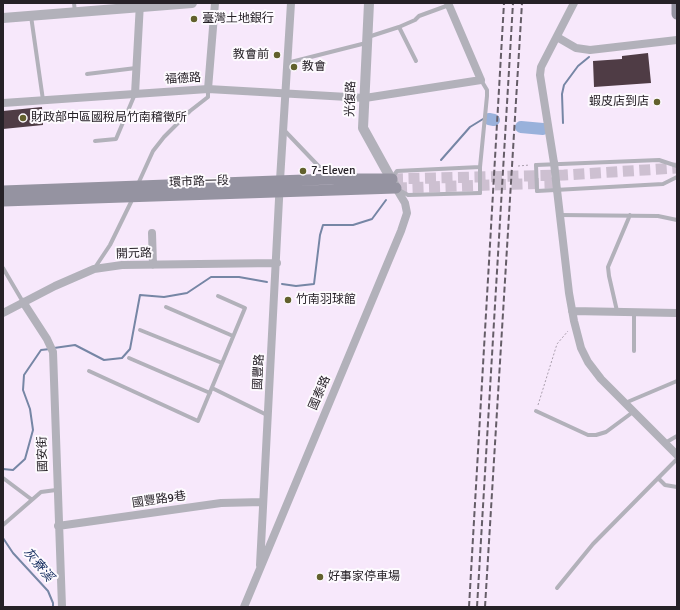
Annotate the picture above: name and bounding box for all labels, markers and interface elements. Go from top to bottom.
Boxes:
place label: 臺灣土地銀行 [202,12,274,26]
marker: 臺灣土地銀行 [189,14,199,24]
place label: 教會前 [233,48,269,62]
marker: 教會前 [272,50,282,60]
place label: 教會 [302,60,326,74]
marker: 教會 [289,62,299,72]
street label: 福德路 [165,71,201,87]
street label: 光復路 [343,81,359,117]
place label: 蝦皮店到店 [589,95,649,109]
marker: 蝦皮店到店 [652,97,662,107]
place label: 財政部中區國稅局竹南稽徵所 [31,111,187,125]
marker: 財政部中區國稅局竹南稽徵所 [18,113,28,123]
place label: 7-Eleven [311,164,356,178]
marker: 7-Eleven [298,166,308,176]
street label: 環市路一段 [169,174,229,190]
street label: 開元路 [116,246,152,262]
place label: 竹南羽球館 [296,293,356,307]
marker: 竹南羽球館 [283,295,293,305]
street label: 國豐路 [251,354,267,390]
street label: 國泰路 [306,374,334,412]
street label: 國安街 [35,436,51,472]
street label: 國豐路9巷 [131,489,187,511]
water label: 灰寮溪 [19,545,57,585]
place label: 好事家停車場 [328,570,400,584]
marker: 好事家停車場 [315,572,325,582]

